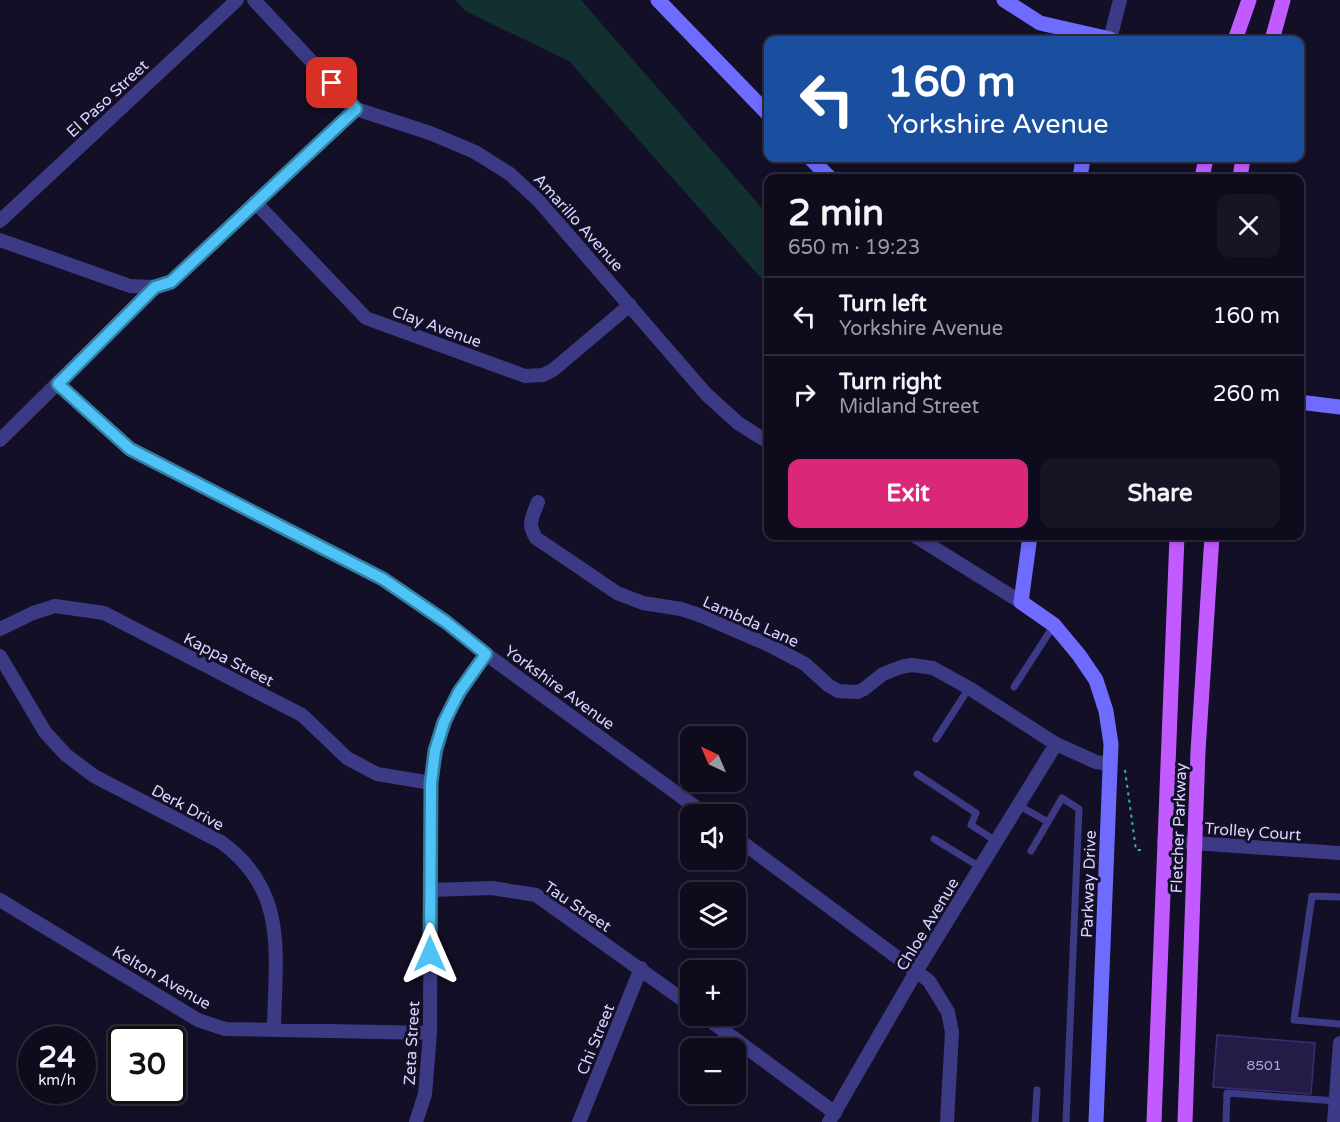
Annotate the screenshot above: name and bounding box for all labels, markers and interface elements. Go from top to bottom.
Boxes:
street label: El Paso Street [62,56,153,142]
pin [306,57,357,108]
text: 160 m [887,57,1016,108]
icon: left [788,60,866,138]
icon: arrive [315,66,348,99]
text: Yorkshire Avenue [887,108,1109,141]
street label: Amarillo Avenue [529,170,627,276]
text: 2 min [788,192,884,235]
button: close [1217,194,1280,257]
text: 650 m · 19:23 [788,236,920,260]
text: Turn left [839,291,927,317]
icon: left [788,300,821,333]
street label: Clay Avenue [389,301,484,352]
text: 160 m [1213,303,1280,329]
text: Yorkshire Avenue [839,317,1003,341]
text: Turn right [839,369,941,395]
icon: right [788,378,821,411]
text: 260 m [1213,381,1280,407]
text: Midland Street [839,395,979,419]
button: Exit [788,459,1028,528]
button: Share [1040,459,1280,528]
street label: Lambda Lane [699,592,802,652]
street label: Kappa Street [180,629,277,691]
street label: Yorkshire Avenue [500,641,618,734]
north arrow [680,726,746,792]
map controls [680,726,746,1104]
street label: Fletcher Parkway [1167,762,1191,894]
street label: Derk Drive [148,780,227,835]
button: sound [680,804,746,870]
street label: Trolley Court [1204,819,1302,845]
street label: Parkway Drive [1077,830,1101,938]
street label: Chloe Avenue [892,874,963,975]
street label: Tau Street [540,877,615,937]
button: layers [680,882,746,948]
position arrow [398,922,462,986]
street label: Kelton Avenue [109,942,214,1014]
button: + [680,960,746,1026]
street label: Zeta Street [400,1000,424,1086]
street label: Chi Street [573,1001,619,1078]
speed limit sign: 30 [108,1026,186,1104]
button: − [680,1038,746,1104]
text: 24 [38,1039,76,1076]
house number: 8501 [1246,1057,1282,1074]
text: km/h [38,1071,76,1089]

